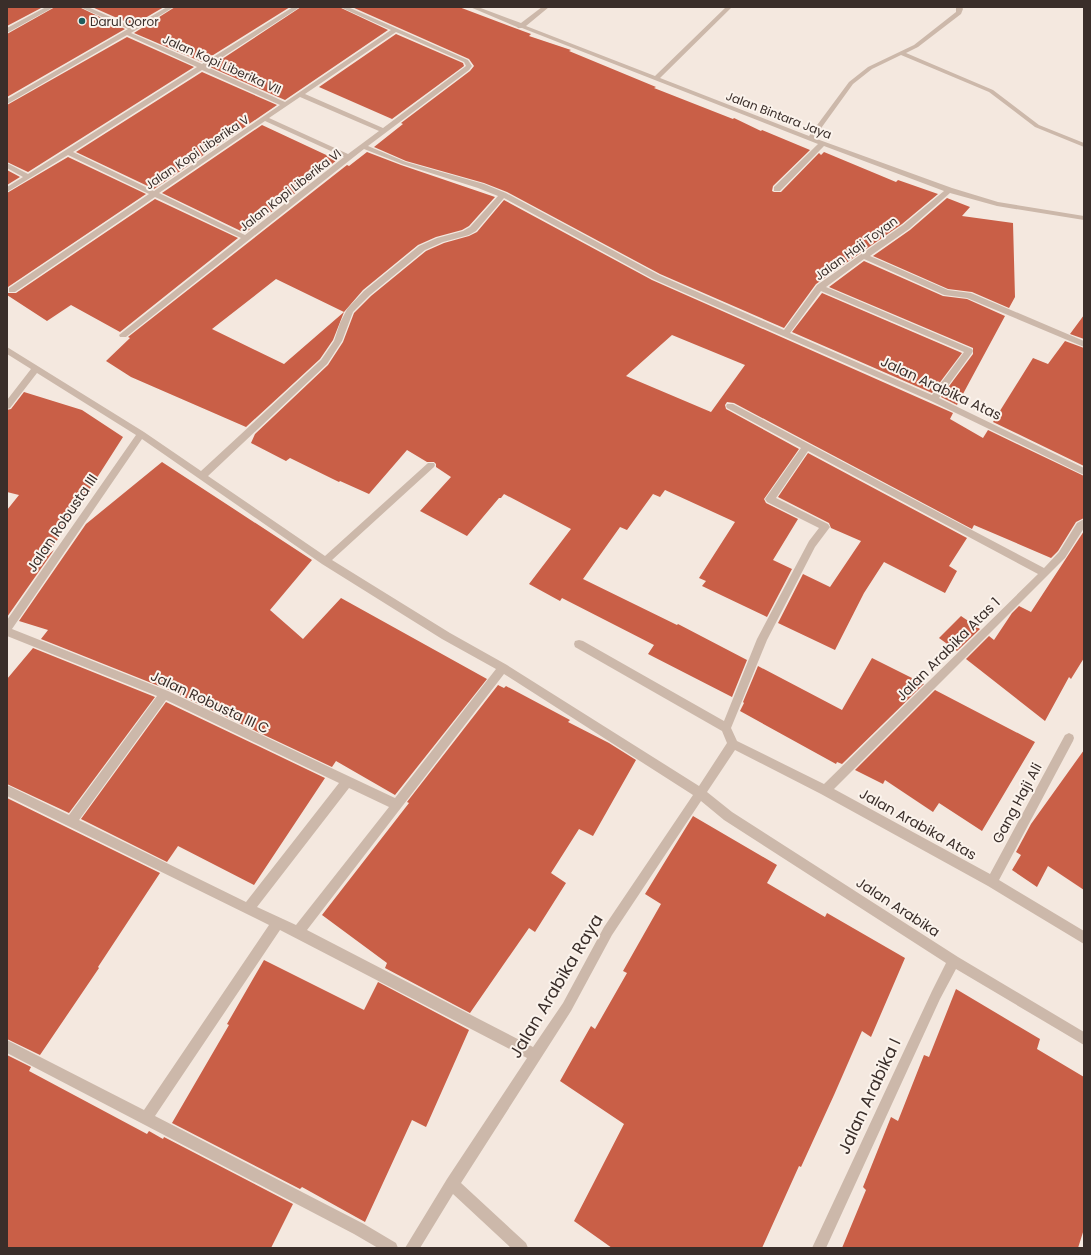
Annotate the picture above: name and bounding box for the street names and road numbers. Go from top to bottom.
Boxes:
street label: Jalan Kopi Liberika VII [160,30,284,98]
street label: Jalan Bintara Jaya [724,87,834,143]
street label: Jalan Kopi Liberika V [142,111,252,193]
street label: Jalan Kopi Liberika VI [235,145,345,235]
street label: Jalan Haji Toyan [811,212,901,284]
street label: Jalan Arabika Atas [877,351,1005,425]
street label: Jalan Robusta III [22,470,102,576]
street label: Jalan Arabika Atas 1 [892,593,1004,705]
street label: Jalan Robusta III C [147,666,273,738]
street label: Gang Haji Ali [987,759,1047,847]
street label: Jalan Arabika Atas [856,783,980,865]
street label: Jalan Arabika [852,872,944,942]
street label: Jalan Arabika Raya [503,909,609,1063]
street label: Jalan Arabika I [832,1034,906,1158]

